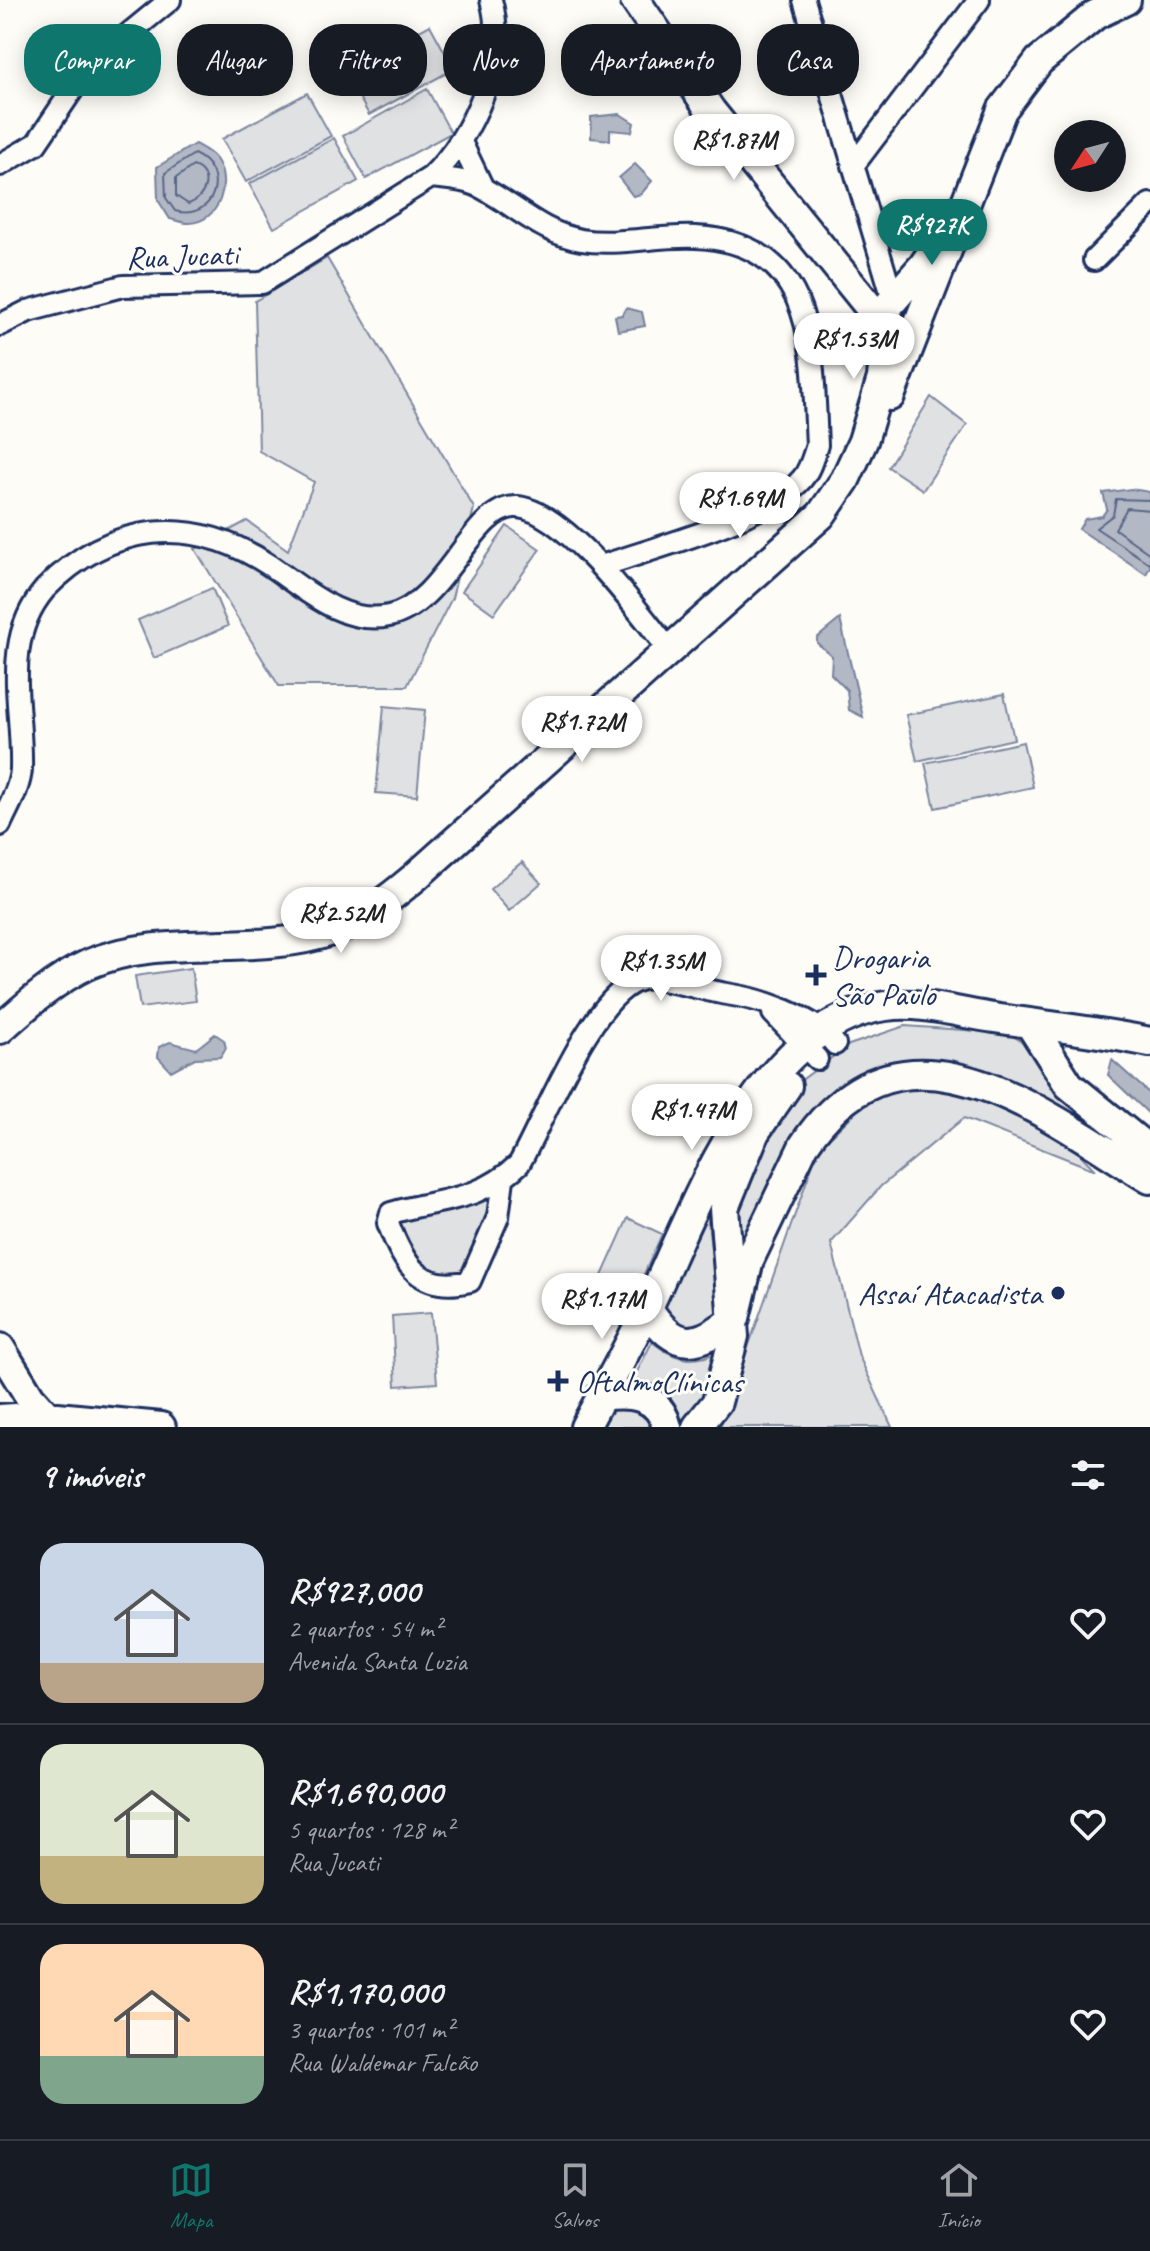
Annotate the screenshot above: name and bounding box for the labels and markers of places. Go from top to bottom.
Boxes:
pin: R$1.87M [660,114,808,182]
pin: R$927K [867,199,997,267]
pin: R$1.53M [780,313,928,381]
pin: R$1.69M [666,472,814,540]
pin: R$1.72M [508,696,656,764]
pin: R$2.52M [267,887,415,955]
pin: R$1.35M [587,935,735,1003]
place label: Drogaria São Paulo [832,937,937,1015]
marker: Drogaria São Paulo [807,966,825,984]
pin: R$1.47M [618,1084,766,1152]
pin: R$1.17M [528,1273,676,1341]
place label: Assaí Atacadista [858,1273,1044,1314]
marker: Assaí Atacadista [1049,1284,1067,1302]
place label: OftalmoClínicas [576,1361,746,1402]
marker: OftalmoClínicas [547,1370,569,1392]

